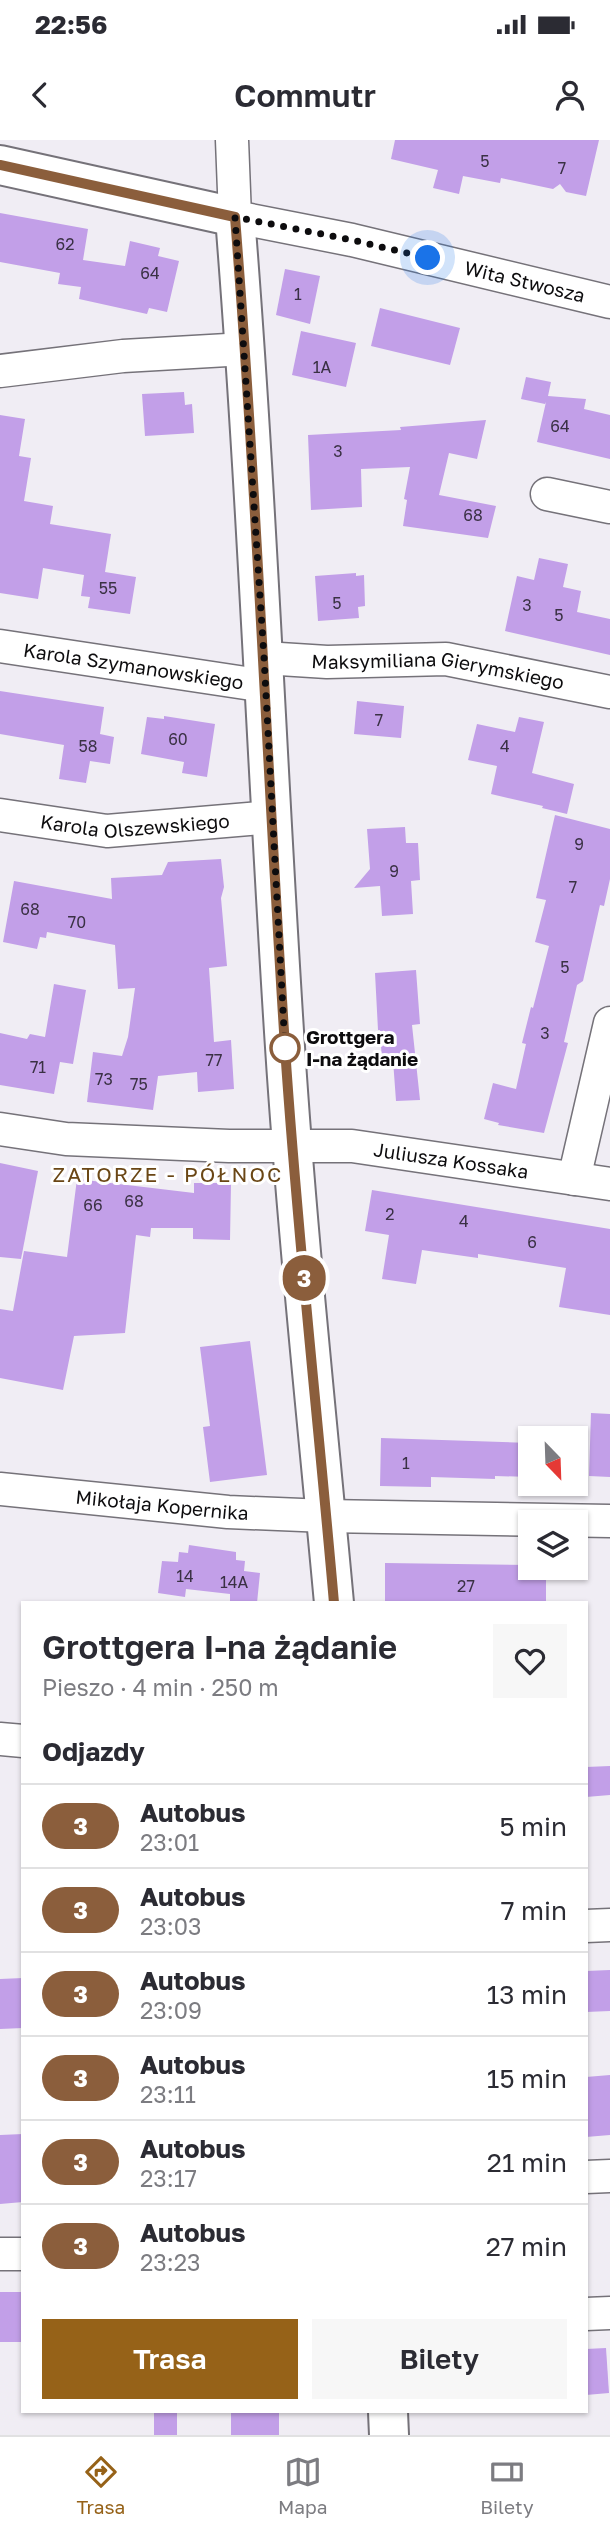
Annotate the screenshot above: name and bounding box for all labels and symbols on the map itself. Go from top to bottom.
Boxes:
house number: 5 [480,151,490,171]
house number: 7 [558,158,566,178]
house number: 62 [56,234,74,254]
your location [410,240,445,275]
street label: Wita Stwosza [462,255,587,307]
house number: 64 [140,263,160,283]
house number: 1 [294,284,302,304]
house number: 1A [313,357,332,377]
house number: 64 [550,416,570,436]
house number: 3 [333,441,343,461]
house number: 68 [463,505,483,525]
house number: 55 [99,578,117,598]
house number: 5 [332,593,342,613]
house number: 3 [522,595,532,615]
house number: 5 [554,605,564,625]
street label: Karola Szymanowskiego [22,638,245,694]
street label: Maksymiliana Gierymskiego [311,646,566,693]
house number: 7 [375,710,383,730]
house number: 60 [168,729,188,749]
house number: 58 [78,736,98,756]
house number: 4 [500,736,510,756]
street label: Karola Olszewskiego [39,809,230,842]
house number: 9 [574,834,584,854]
house number: 9 [389,861,399,881]
house number: 7 [569,877,577,897]
house number: 68 [20,899,40,919]
house number: 70 [68,912,86,932]
house number: 5 [560,957,570,977]
house number: 3 [540,1023,550,1043]
place label: Grottgera I-na żądanie [306,1025,418,1070]
marker: Grottgera I-na żądanie [270,1033,300,1063]
house number: 77 [206,1050,222,1070]
house number: 71 [30,1057,46,1077]
house number: 73 [95,1069,113,1089]
house number: 75 [130,1074,148,1094]
street label: Juliusza Kossaka [372,1137,530,1183]
district label: ZATORZE - PÓŁNOC [53,1161,283,1187]
house number: 68 [124,1191,144,1211]
house number: 66 [83,1195,103,1215]
house number: 2 [385,1204,395,1224]
house number: 4 [459,1211,469,1231]
house number: 6 [527,1232,537,1252]
line badge: 3 [281,1255,327,1301]
north arrow [518,1426,588,1496]
house number: 1 [402,1453,410,1473]
street label: Mikołaja Kopernika [75,1485,249,1524]
house number: 14 [176,1566,194,1586]
house number: 14A [220,1572,248,1592]
house number: 27 [457,1576,475,1596]

